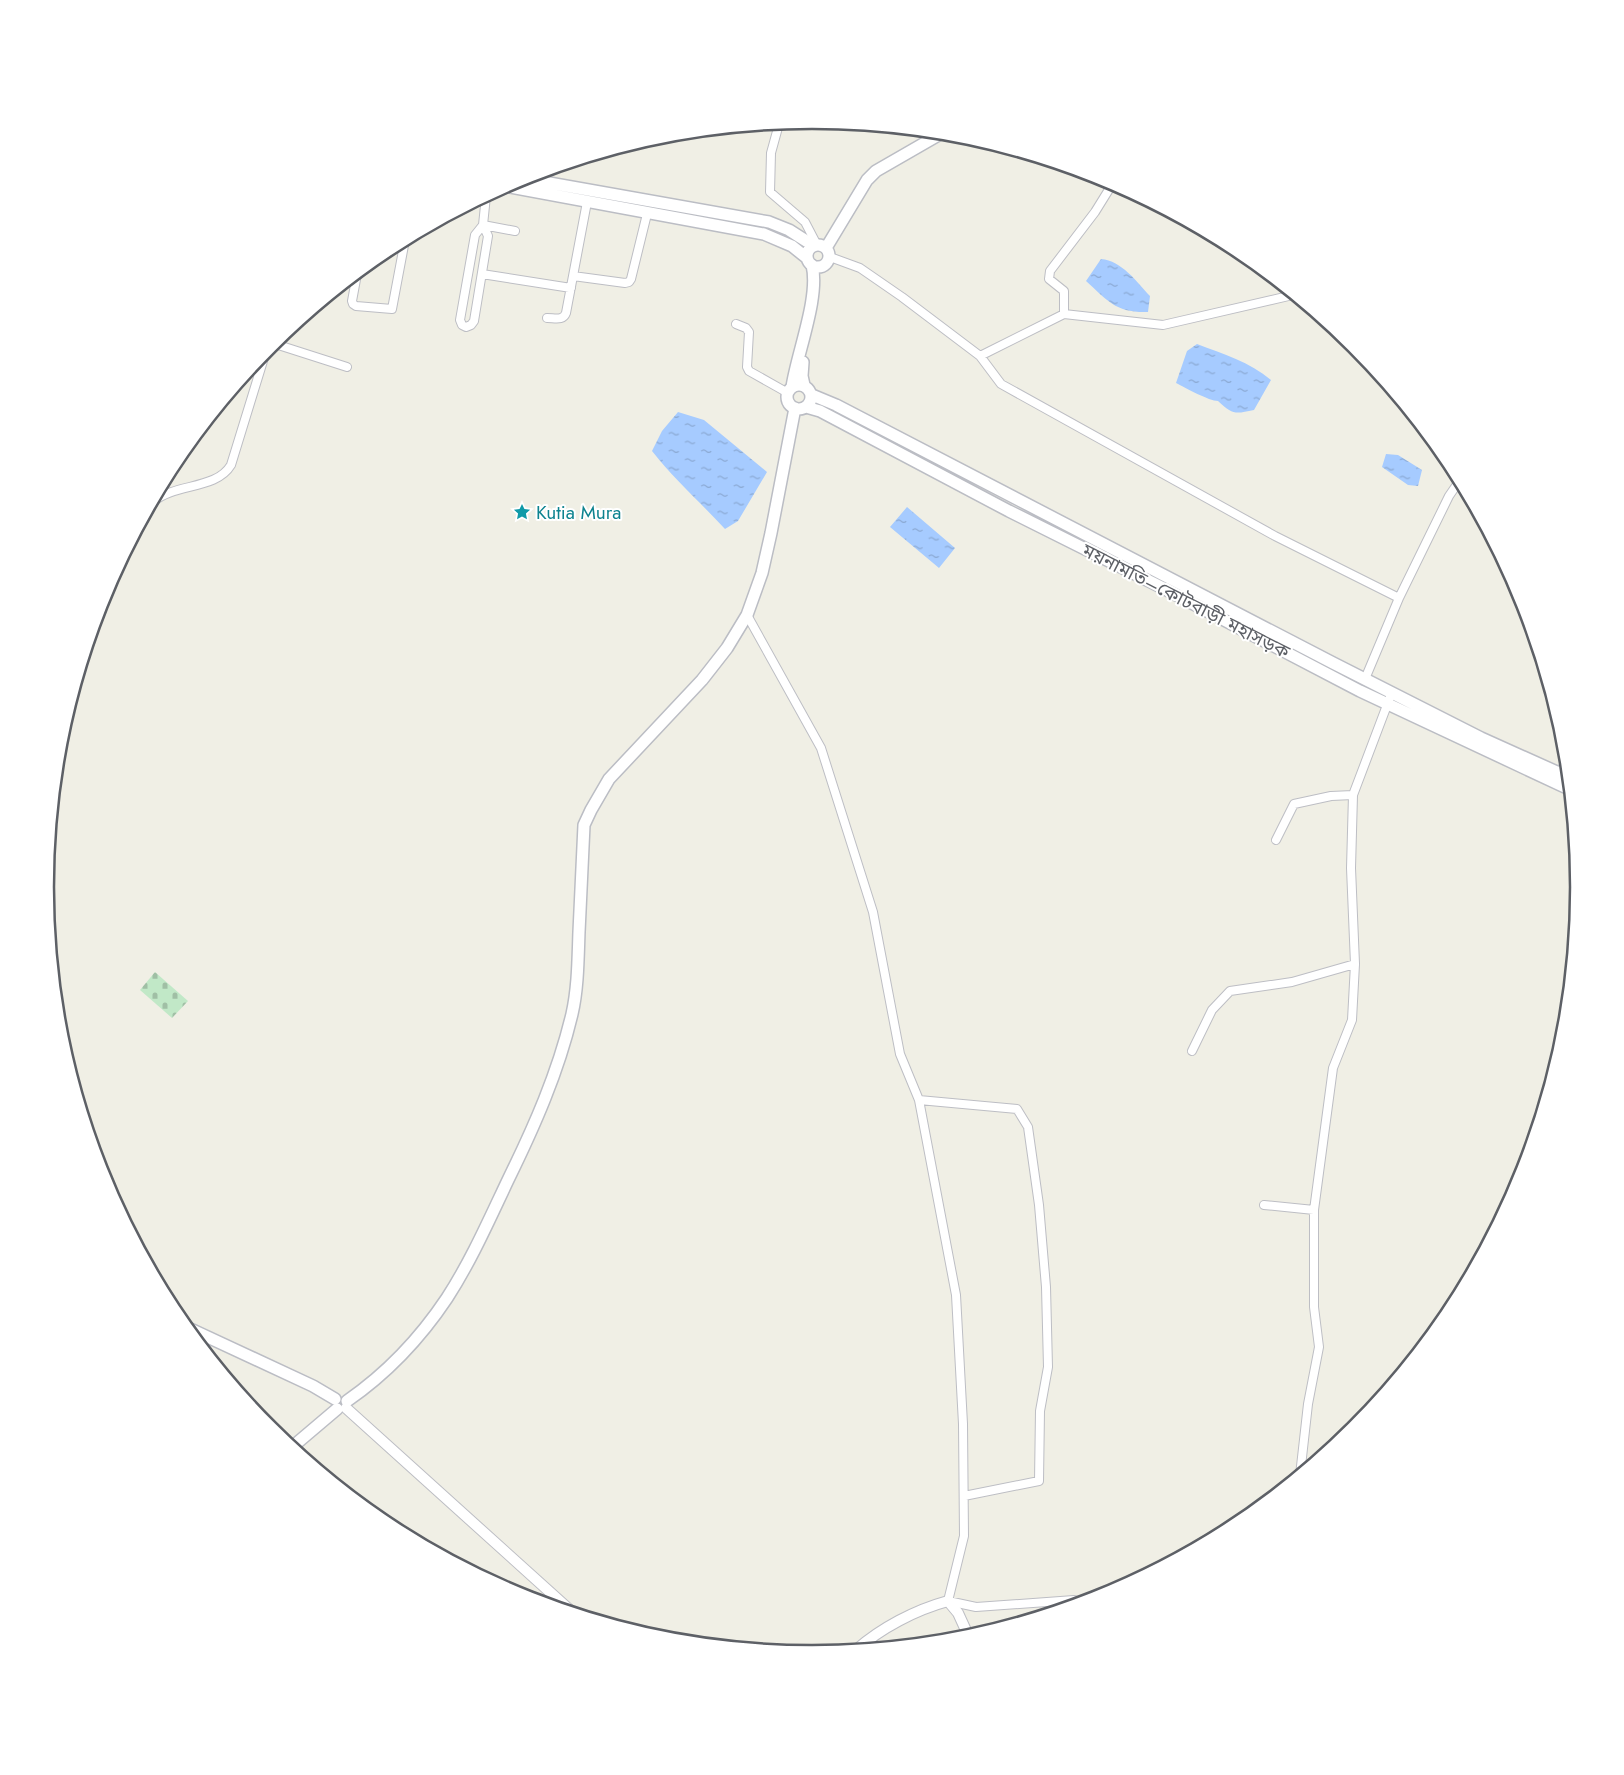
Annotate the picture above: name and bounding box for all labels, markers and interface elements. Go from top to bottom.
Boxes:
place label: Kutia Mura [536,499,622,526]
place icon: Kutia Mura [512,502,532,522]
street label: ময়নামতি–কোটবাড়ী মহাসড়ক [1077,536,1295,666]

